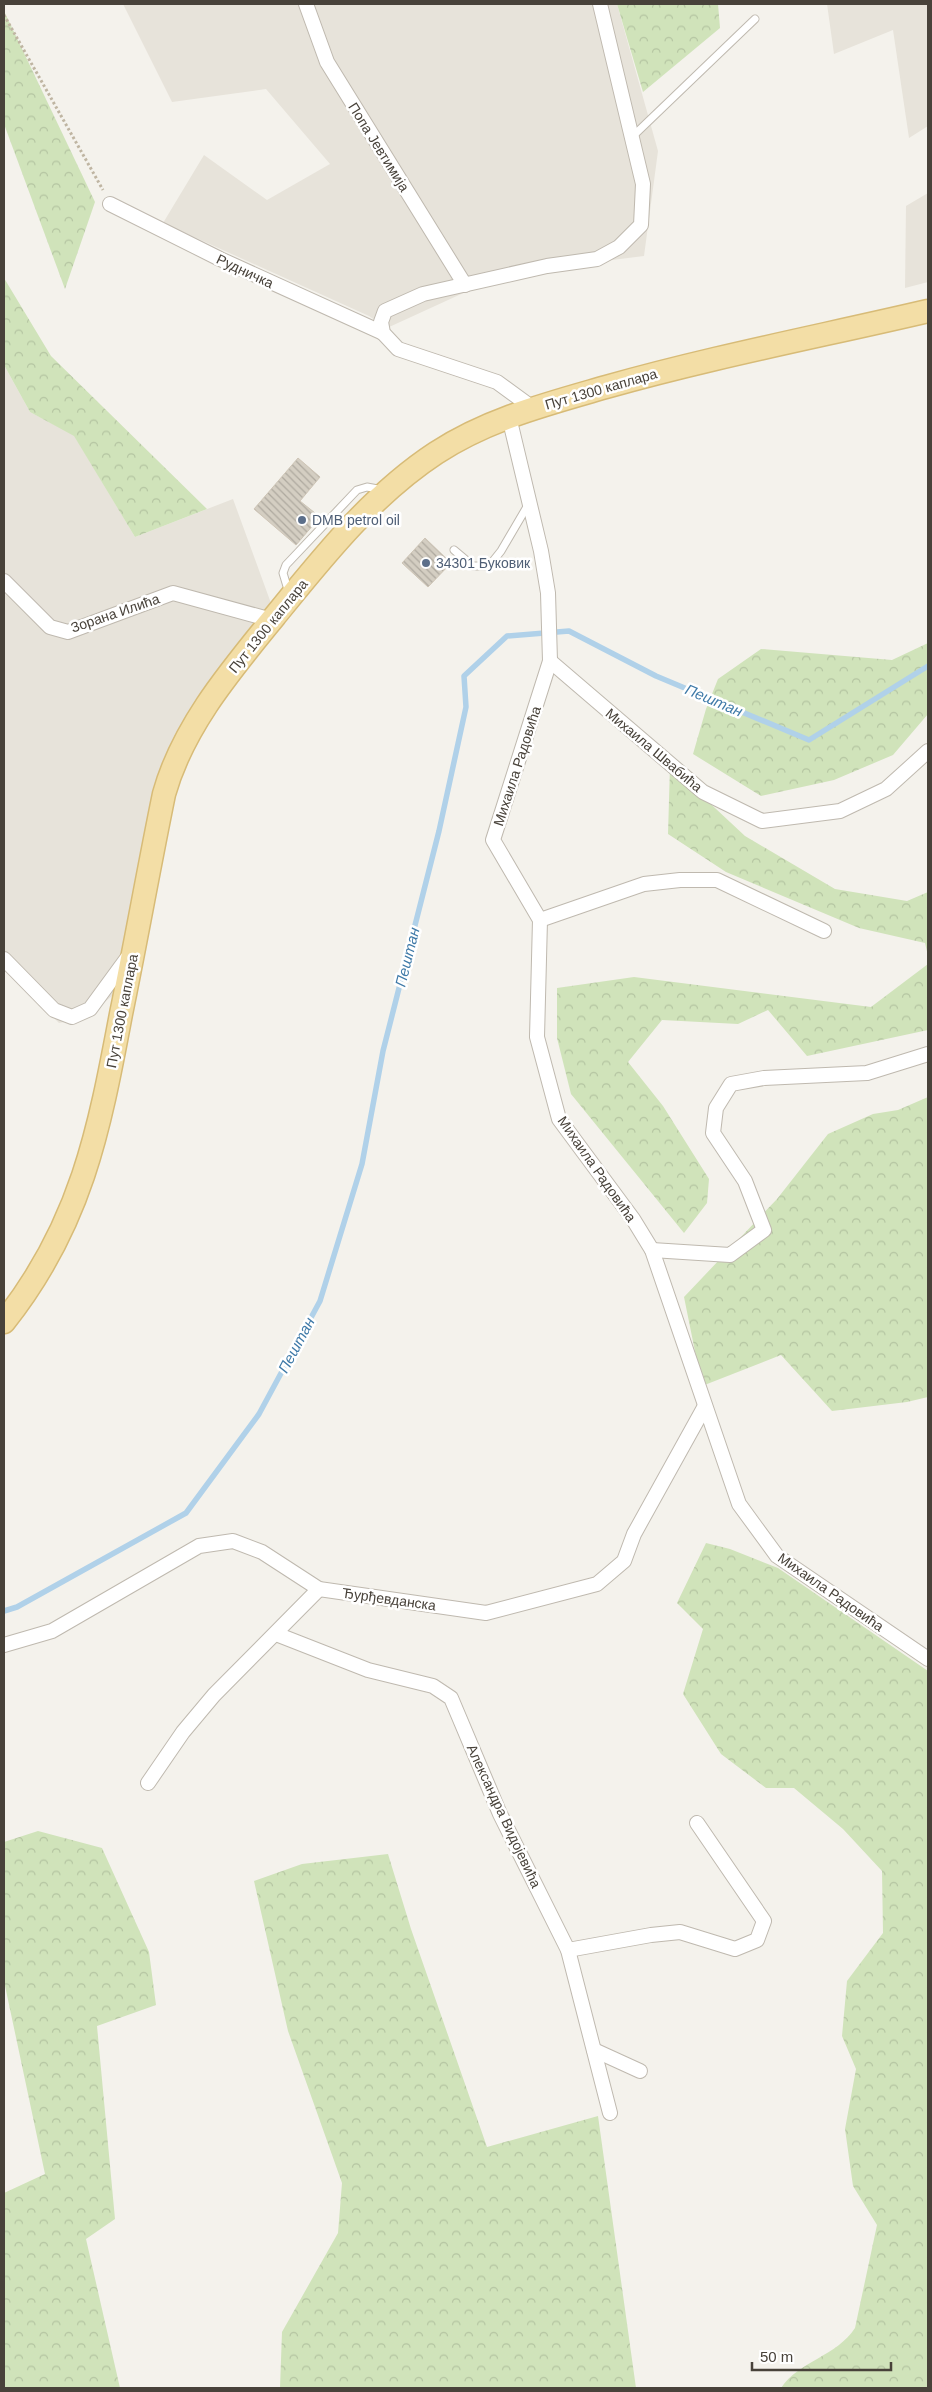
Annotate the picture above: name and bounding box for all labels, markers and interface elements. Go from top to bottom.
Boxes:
street label: Попа Јевтимија [345,100,413,194]
street label: Рудничка [214,251,276,291]
street label: Пут 1300 каплара [543,365,659,413]
place label: DMB petrol oil [312,512,400,528]
marker: DMB petrol oil [296,514,308,526]
place label: 34301 Буковик [436,555,531,571]
marker: 34301 Буковик [420,557,432,569]
street label: Пут 1300 каплара [225,576,311,676]
street label: Зорана Илића [68,590,162,636]
water label: Пештан [683,680,745,720]
street label: Михаила Радовића [490,704,544,828]
street label: Михаила Швабића [602,705,706,795]
water label: Пештан [391,926,423,988]
street label: Пут 1300 каплара [103,952,141,1069]
street label: Михаила Радовића [555,1113,640,1225]
water label: Пештан [274,1314,318,1376]
street label: Михаила Радовића [775,1550,887,1635]
street label: Ђурђевданска [341,1585,437,1614]
street label: Александра Видојевића [464,1742,544,1891]
scale bar [752,2340,891,2372]
text: 50 m [760,2348,793,2365]

